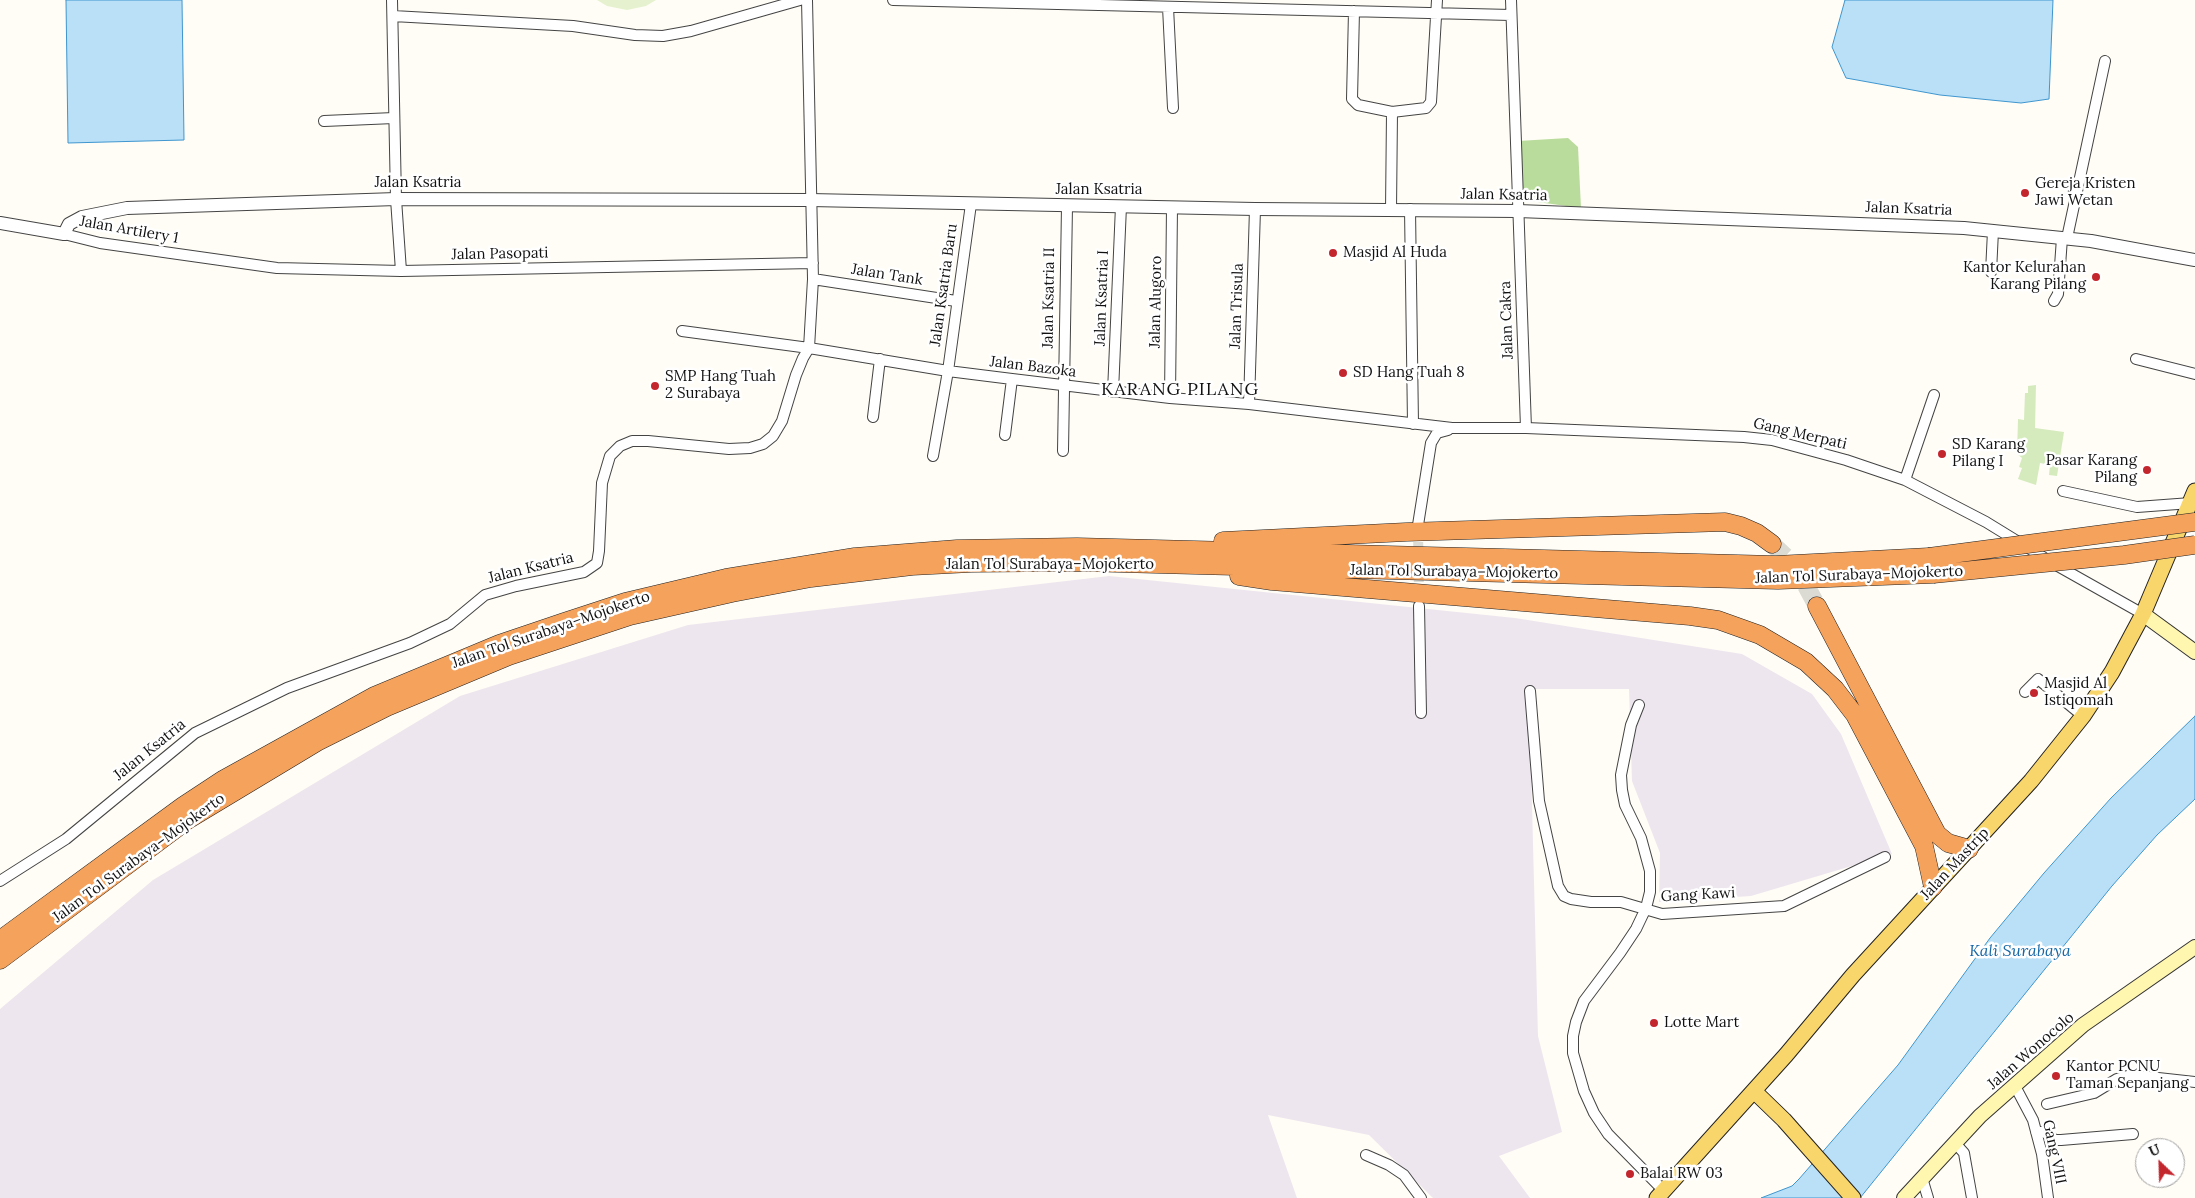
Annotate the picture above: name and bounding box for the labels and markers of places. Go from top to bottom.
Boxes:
place label: Gereja Kristen Jawi Wetan [2035,175,2136,210]
marker: Gereja Kristen Jawi Wetan [2019,187,2031,199]
place label: Masjid Al Huda [1343,244,1447,262]
marker: Masjid Al Huda [1327,247,1339,259]
place label: Kantor Kelurahan Karang Pilang [1963,259,2086,294]
marker: Kantor Kelurahan Karang Pilang [2090,271,2102,283]
place label: SD Hang Tuah 8 [1353,364,1465,382]
marker: SD Hang Tuah 8 [1337,367,1349,379]
place label: SMP Hang Tuah 2 Surabaya [665,368,776,403]
marker: SMP Hang Tuah 2 Surabaya [649,380,661,392]
place label: SD Karang Pilang I [1952,436,2025,471]
marker: SD Karang Pilang I [1936,448,1948,460]
place label: Pasar Karang Pilang [2046,452,2137,487]
marker: Pasar Karang Pilang [2141,464,2153,476]
place label: Masjid Al Istiqomah [2044,675,2113,710]
marker: Masjid Al Istiqomah [2028,687,2040,699]
place label: Lotte Mart [1664,1014,1739,1032]
marker: Lotte Mart [1648,1017,1660,1029]
place label: Kantor PCNU Taman Sepanjang [2066,1058,2189,1093]
marker: Kantor PCNU Taman Sepanjang [2050,1070,2062,1082]
place label: Balai RW 03 [1640,1165,1723,1183]
marker: Balai RW 03 [1624,1168,1636,1180]

